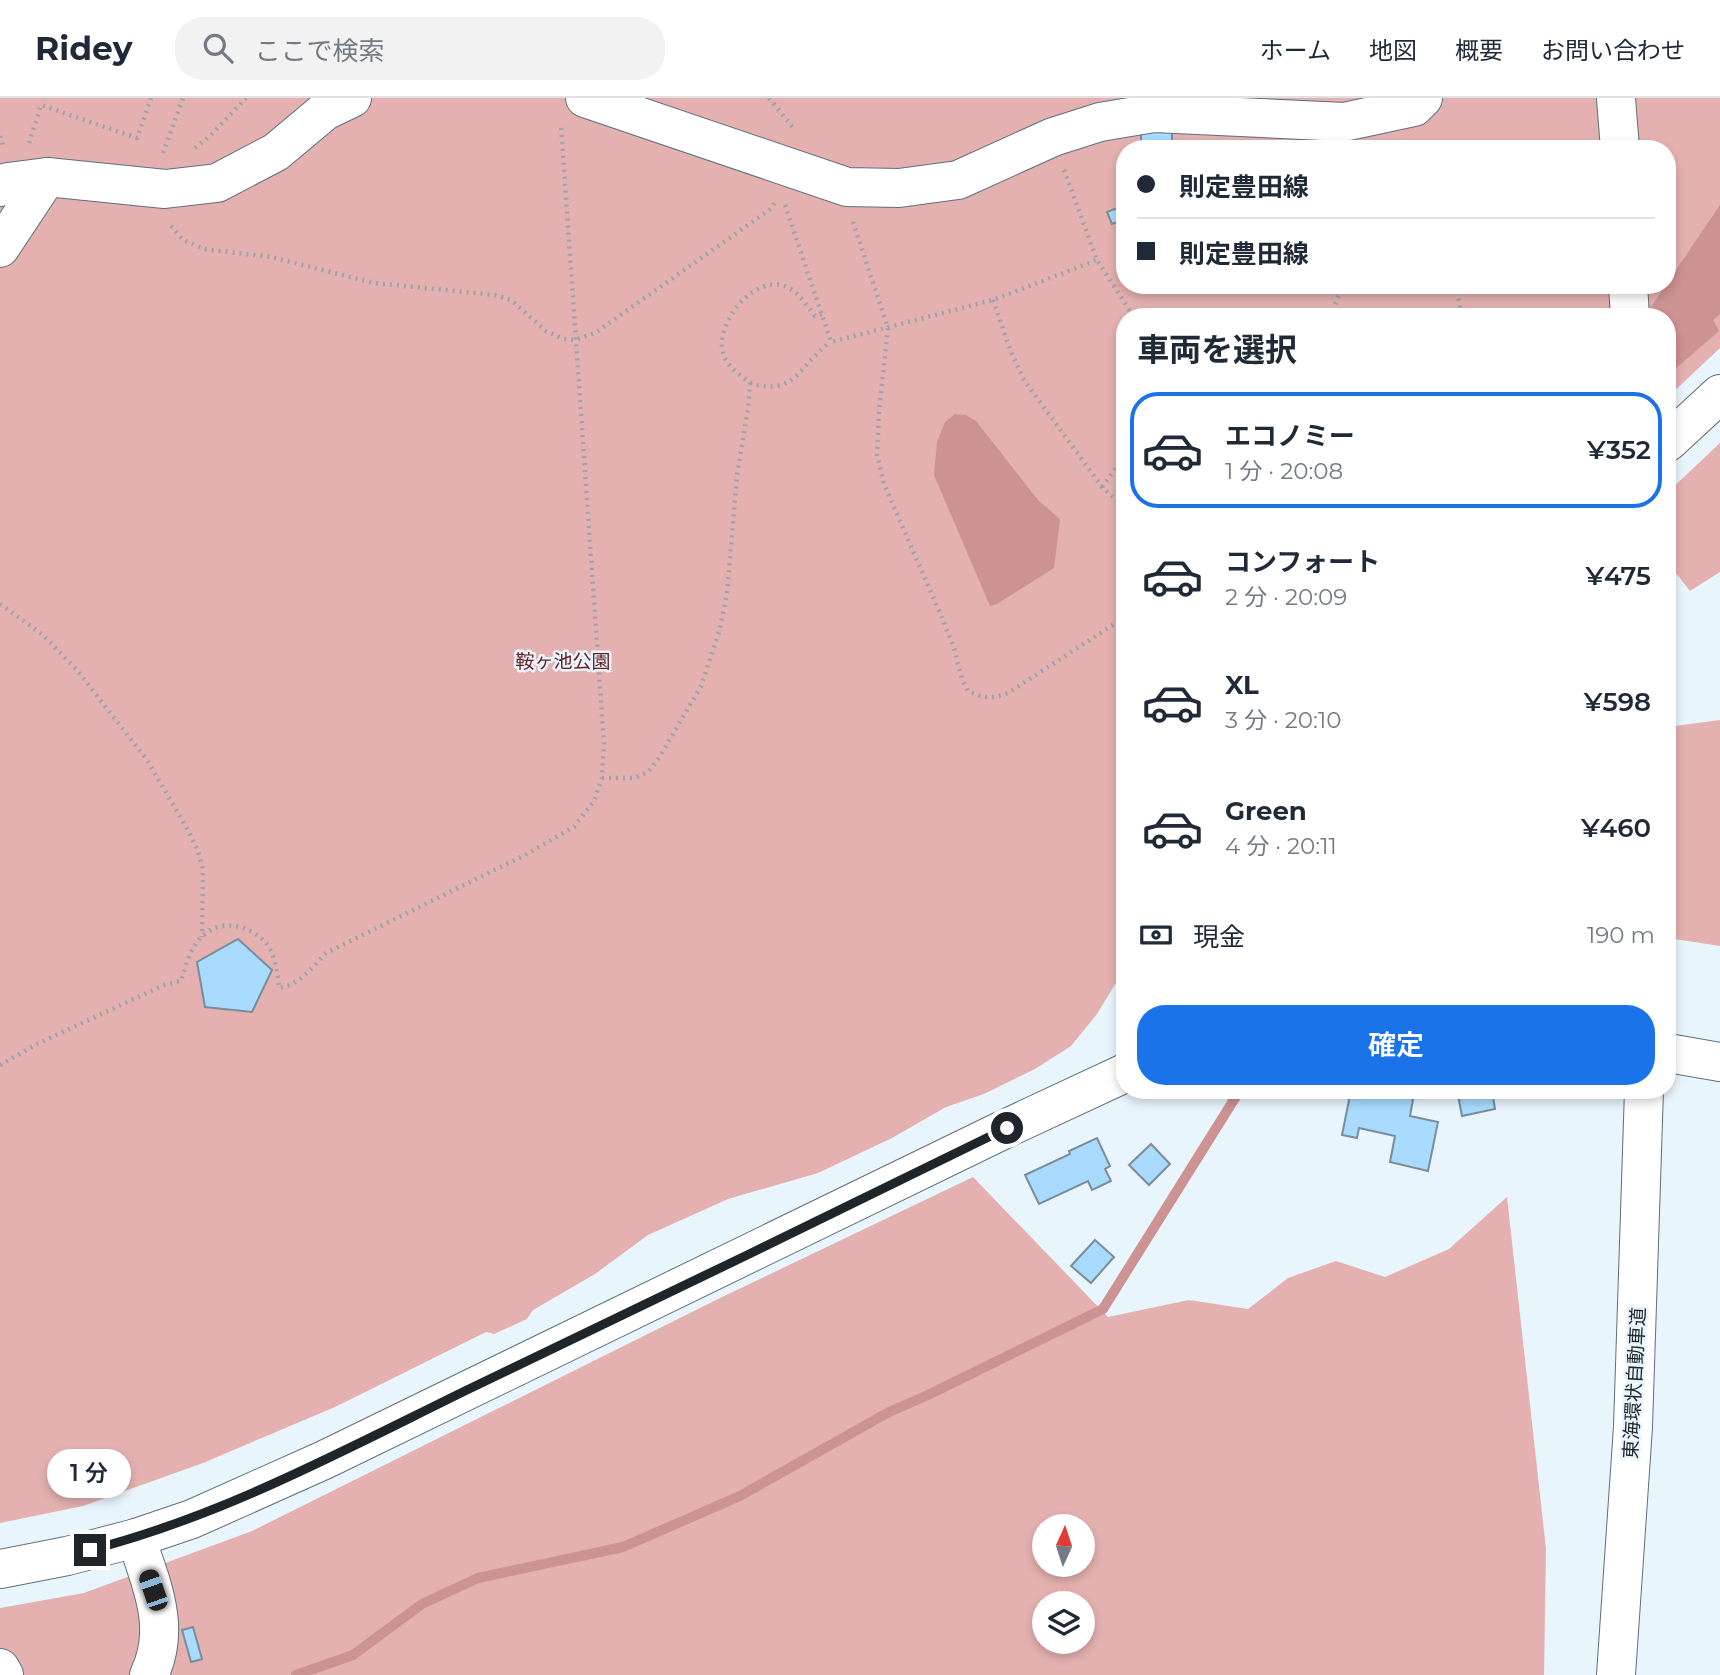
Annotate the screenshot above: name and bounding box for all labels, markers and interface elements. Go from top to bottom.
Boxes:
search box [175,17,665,80]
text: Ridey [35,28,133,68]
icon: search [199,29,237,67]
text: ここで検索 [255,35,385,67]
text: ホーム [1260,36,1331,65]
text: 地図 [1369,36,1417,65]
text: 概要 [1455,36,1503,65]
text: お問い合わせ [1541,36,1685,65]
text: 則定豊田線 [1179,171,1309,203]
text: 則定豊田線 [1179,238,1309,270]
text: 車両を選択 [1137,330,1297,369]
icon: car [1141,419,1204,482]
text: エコノミー [1225,420,1355,452]
text: ¥352 [1587,434,1651,466]
text: 1 分 · 20:08 [1225,457,1343,485]
icon: car [1141,545,1204,608]
text: コンフォート [1225,546,1380,578]
text: ¥475 [1585,560,1651,592]
text: 2 分 · 20:09 [1225,583,1347,611]
park label: 鞍ヶ池公園 [515,650,611,673]
text: XL [1225,669,1259,701]
icon: car [1141,671,1204,734]
text: ¥598 [1584,686,1651,718]
text: 3 分 · 20:10 [1225,706,1342,734]
text: Green [1225,795,1307,827]
icon: car [1141,797,1204,860]
text: ¥460 [1581,812,1651,844]
text: 4 分 · 20:11 [1225,832,1337,860]
icon: cash [1137,916,1175,954]
text: 現金 [1193,921,1245,953]
text: 190 m [1587,921,1655,949]
button: 確定 [1137,1005,1655,1085]
route start [991,1112,1023,1144]
street label: 東海環状自動車道 [1619,1307,1650,1460]
callout: 1 分 [48,1448,132,1498]
text: 1 分 [70,1459,108,1487]
north arrow [1032,1514,1096,1577]
map controls [1032,1514,1095,1654]
route end [74,1534,106,1566]
car [137,1567,170,1613]
button: layers [1032,1591,1095,1654]

